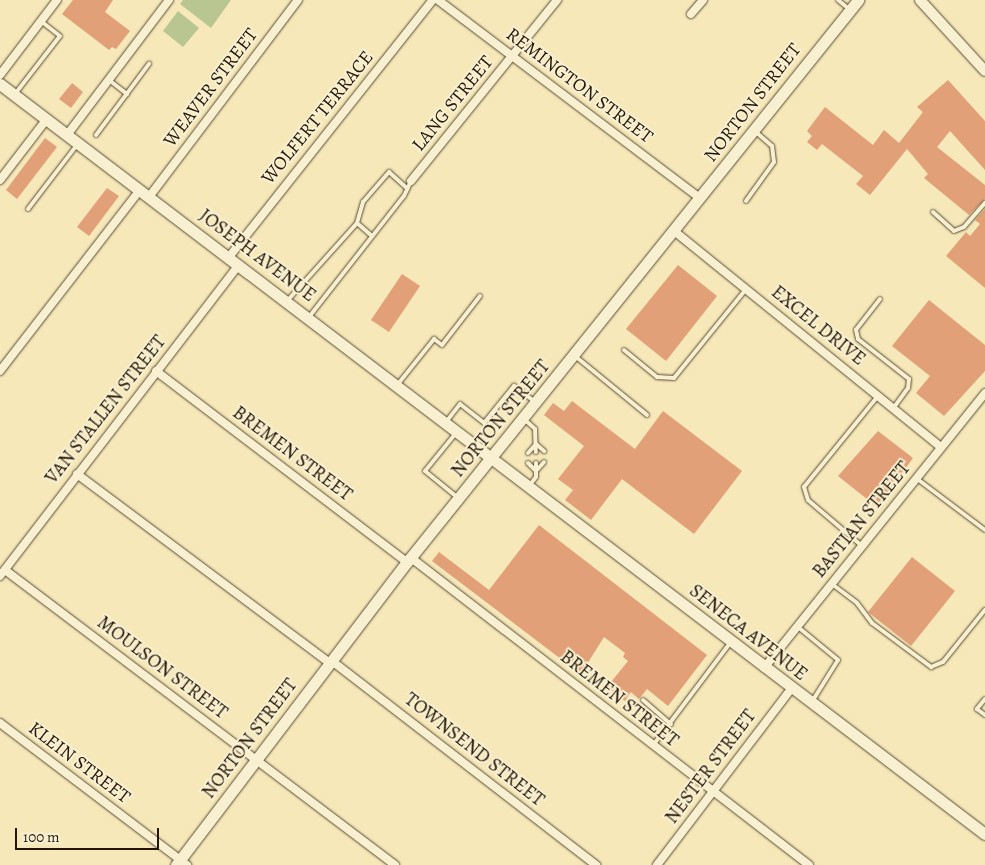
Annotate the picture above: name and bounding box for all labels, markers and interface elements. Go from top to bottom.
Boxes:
street label: REMINGTON STREET [501,23,657,149]
street label: WEAVER STREET [159,24,263,152]
street label: NORTON STREET [700,39,806,167]
street label: WOLFERT TERRACE [257,47,379,189]
street label: LANG STREET [408,52,498,156]
street label: JOSEPH AVENUE [194,205,320,307]
street label: EXCEL DRIVE [766,281,870,371]
street label: VAN STALLEN STREET [41,331,171,489]
street label: NORTON STREET [447,356,555,482]
street label: BREMEN STREET [228,402,356,506]
street label: BASTIAN STREET [808,457,916,583]
street label: SENECA AVENUE [684,580,812,686]
street label: MOULSON STREET [92,612,232,724]
street label: BREMEN STREET [555,646,683,752]
street label: NORTON STREET [198,675,302,803]
street label: TOWNSEND STREET [400,688,548,812]
street label: NESTER STREET [661,706,761,828]
street label: KLEIN STREET [24,717,134,809]
scale bar [18,818,161,850]
text: 100 m [23,827,60,847]

